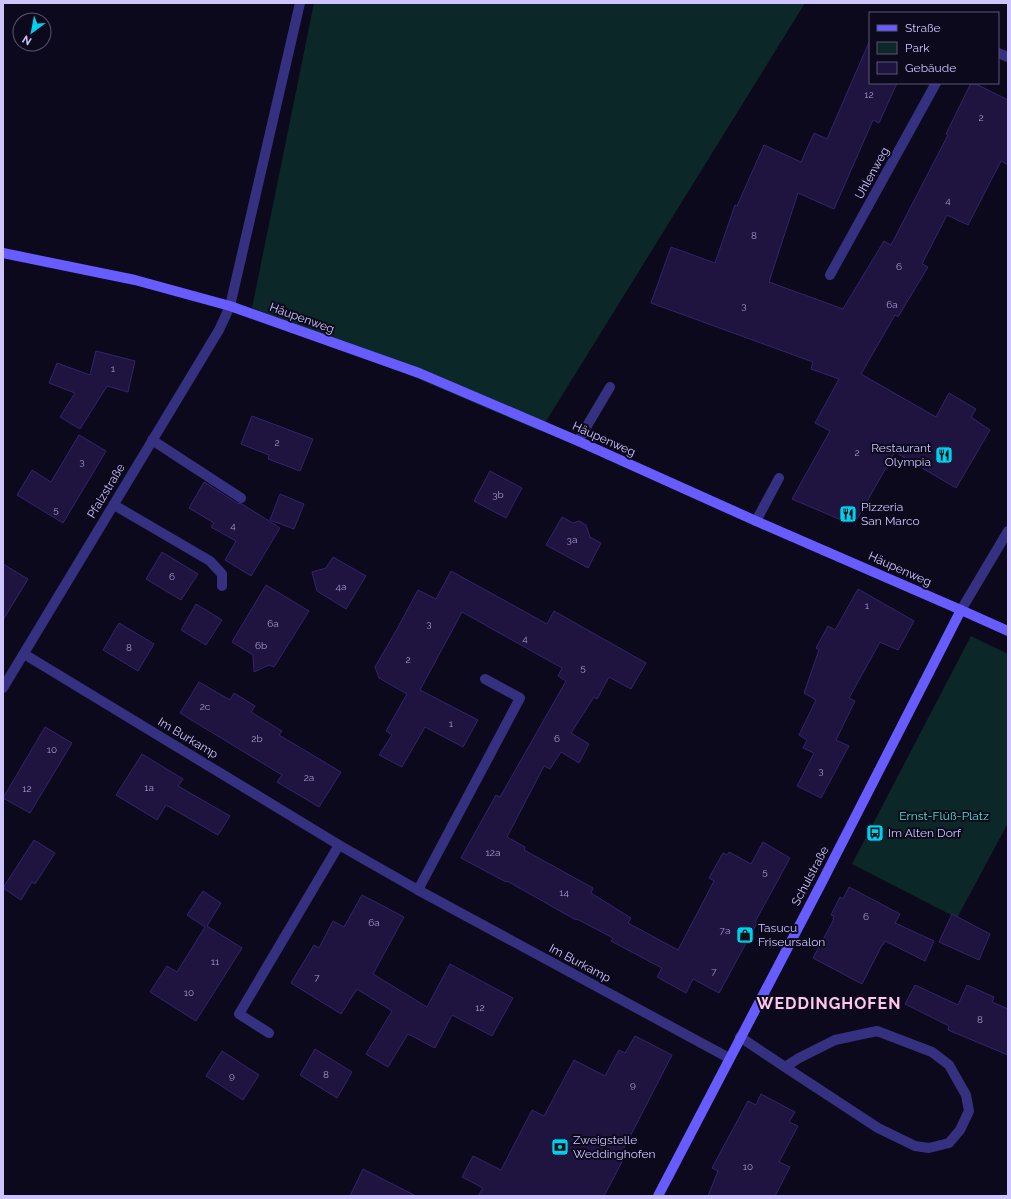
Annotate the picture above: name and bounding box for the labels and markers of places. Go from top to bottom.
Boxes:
place label: Restaurant Olympia [871,441,931,469]
restaurant icon: Restaurant Olympia [934,445,954,465]
place label: Pizzeria San Marco [861,500,920,528]
restaurant icon: Pizzeria San Marco [838,504,858,524]
bus stop icon: Im Alten Dorf [865,823,885,843]
place label: Im Alten Dorf [888,826,962,840]
place label: Tasucu Friseursalon [758,921,825,949]
shop icon: Tasucu Friseursalon [735,925,755,945]
place label: Zweigstelle Weddinghofen [573,1133,656,1161]
bank icon: Zweigstelle Weddinghofen [550,1137,570,1157]

